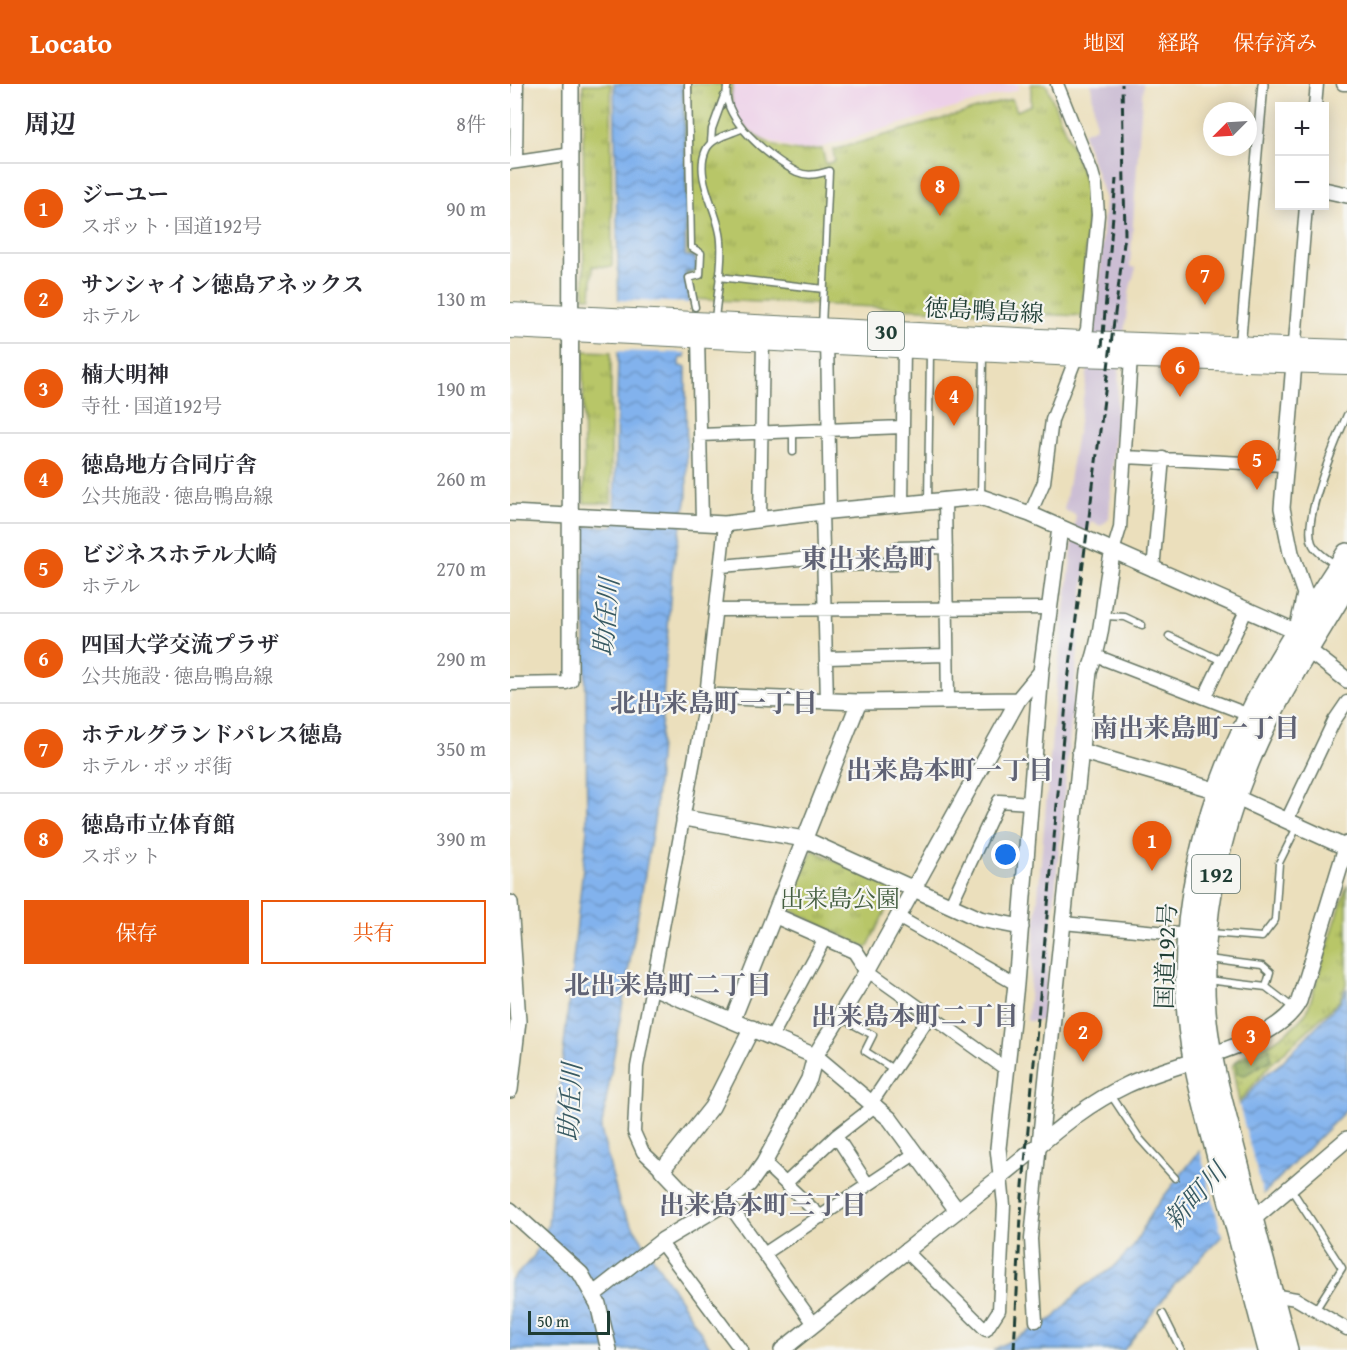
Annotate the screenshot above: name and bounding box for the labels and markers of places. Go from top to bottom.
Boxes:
pin: 8 [920,166,960,216]
pin: 7 [1186,256,1224,305]
pin: 6 [1160,348,1200,397]
pin: 4 [934,376,974,426]
pin: 5 [1238,440,1276,490]
pin: 1 [1132,822,1172,871]
pin: 2 [1064,1012,1102,1062]
pin: 3 [1232,1016,1270,1066]

